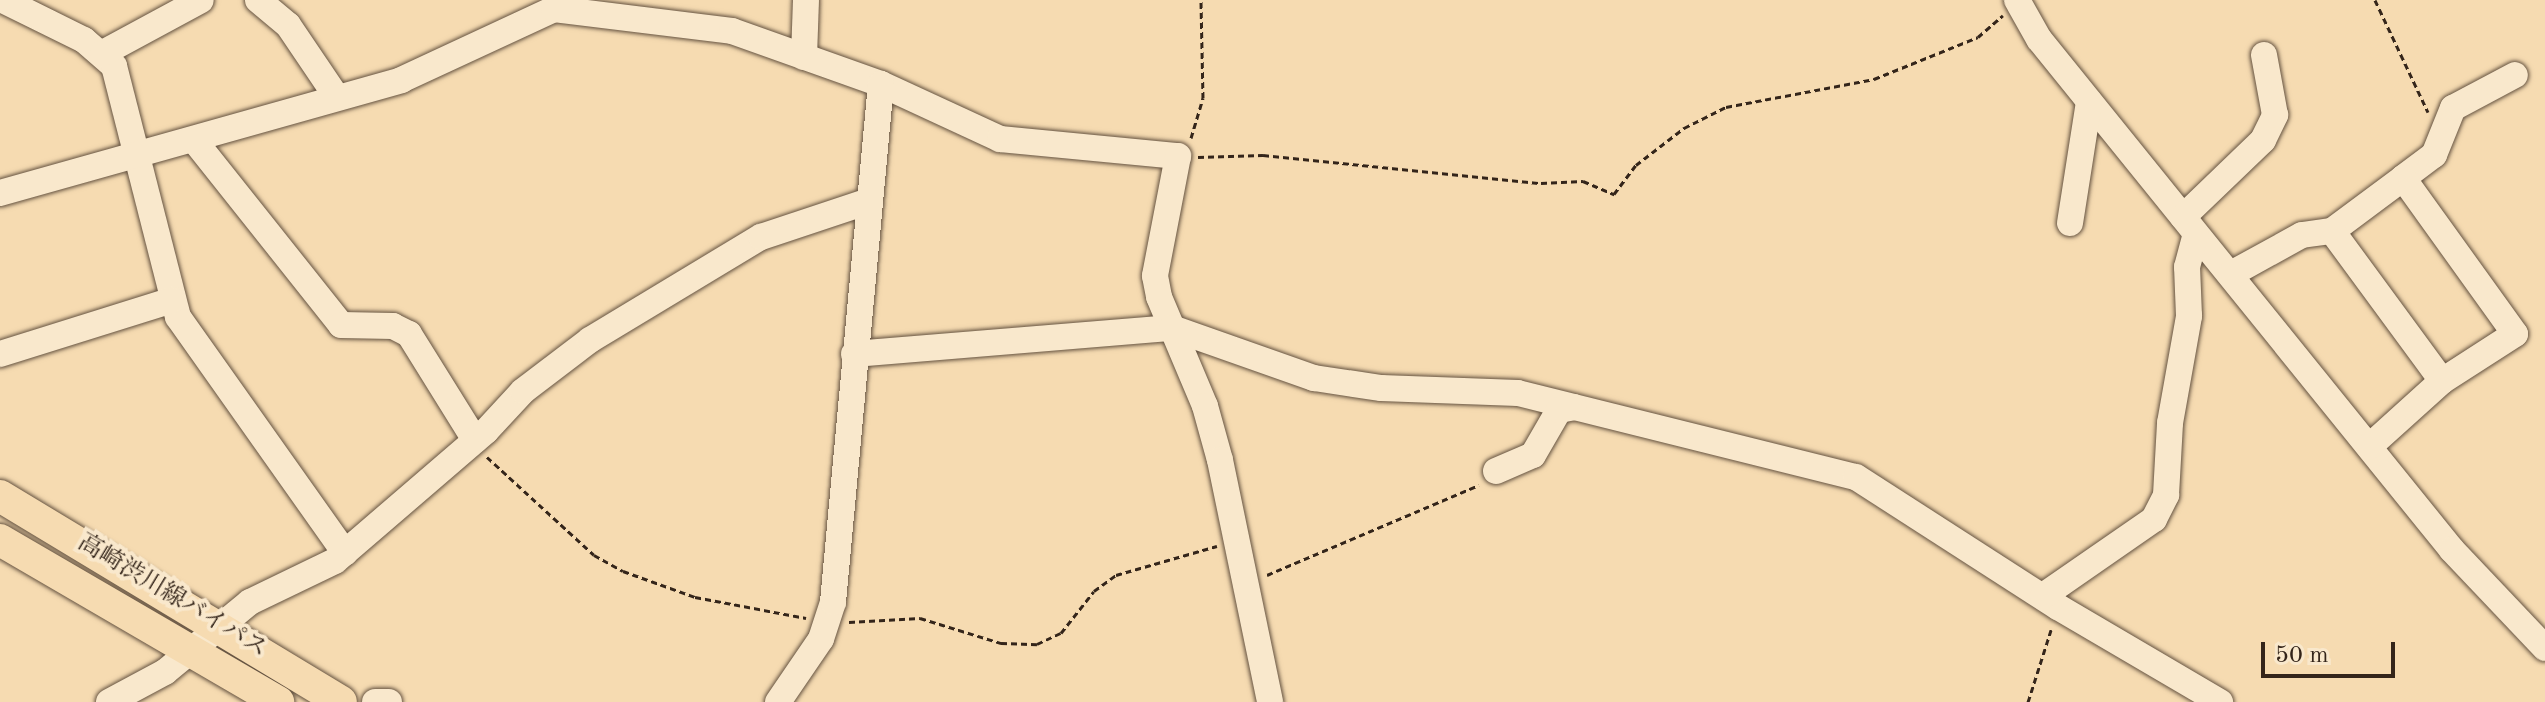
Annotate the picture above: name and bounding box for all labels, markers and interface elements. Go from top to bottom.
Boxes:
street label: 高崎渋川線バイパス [72,529,272,665]
scale bar [2265,626,2399,676]
text: 50 m [2275,644,2329,668]

